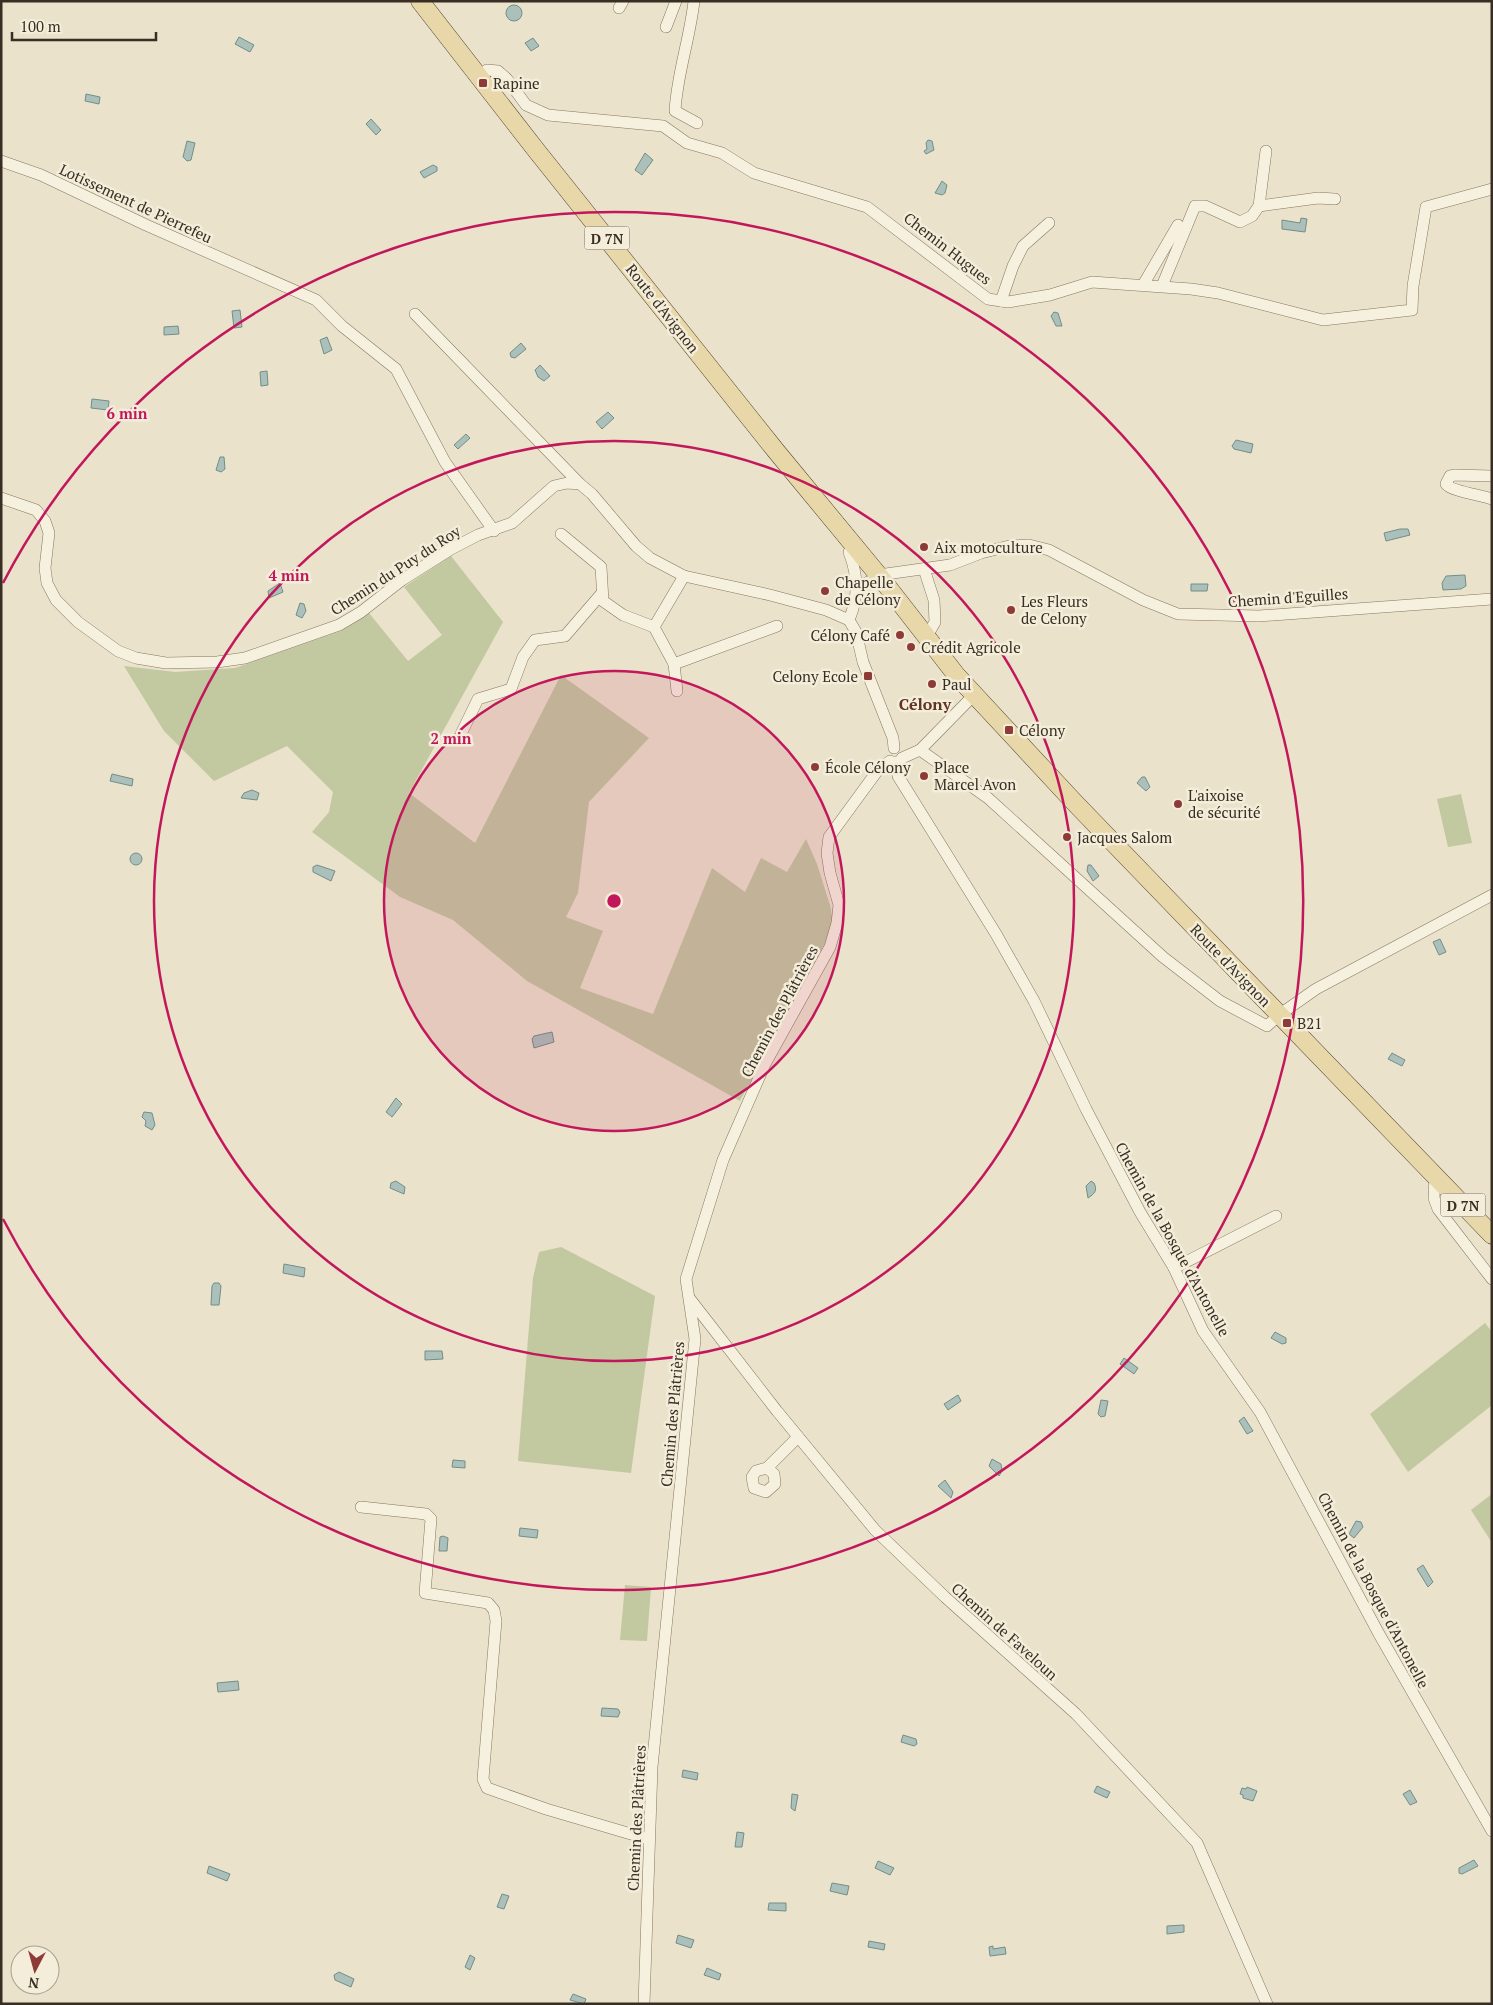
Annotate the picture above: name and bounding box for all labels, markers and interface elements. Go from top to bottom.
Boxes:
scale bar [12,10,156,42]
text: 100 m [20,16,61,36]
place label: Rapine [493,73,540,93]
marker: Rapine [477,77,489,89]
street label: Lotissement de Pierrefeu [56,159,216,247]
street label: Chemin Hugues [900,207,996,289]
road number: D 7N [584,227,630,250]
street label: Route d'Avignon [622,259,704,357]
text: 6 min [106,403,148,423]
street label: Chemin du Puy du Roy [326,520,464,619]
place label: Aix motoculture [934,537,1043,557]
marker: Aix motoculture [918,541,930,553]
text: 4 min [268,565,310,585]
place label: Chapelle de Célony [835,572,901,609]
street label: Chemin d'Eguilles [1227,583,1349,611]
marker: Chapelle de Célony [819,585,831,597]
place label: Les Fleurs de Celony [1021,591,1088,628]
marker: Les Fleurs de Celony [1005,604,1017,616]
place label: Célony Café [811,625,890,645]
marker: Célony Café [894,629,906,641]
place label: Crédit Agricole [921,637,1021,657]
marker: Crédit Agricole [905,641,917,653]
place label: Celony Ecole [772,666,858,686]
marker: Celony Ecole [862,670,874,682]
place label: Paul [942,674,972,694]
marker: Paul [926,678,938,690]
district label: Célony [899,693,952,715]
place label: Célony [1019,720,1066,740]
marker: Célony [1003,724,1015,736]
text: 2 min [430,728,472,748]
place label: École Célony [825,757,911,777]
place label: Place Marcel Avon [934,757,1016,794]
marker: École Célony [809,761,821,773]
marker: Place Marcel Avon [918,770,930,782]
place label: L'aixoise de sécurité [1188,785,1261,822]
marker: L'aixoise de sécurité [1172,798,1184,810]
place label: Jacques Salom [1077,827,1172,847]
marker: Jacques Salom [1061,831,1073,843]
centre of rings [605,892,623,910]
street label: Route d'Avignon [1186,919,1276,1011]
street label: Chemin des Plâtrières [736,942,822,1080]
place label: B21 [1297,1013,1322,1033]
marker: B21 [1281,1017,1293,1029]
street label: Chemin de la Bosque d'Antonelle [1111,1138,1235,1340]
road number: D 7N [1440,1194,1486,1216]
street label: Chemin des Plâtrières [656,1340,688,1488]
street label: Chemin de la Bosque d'Antonelle [1314,1489,1434,1691]
street label: Chemin de Faveloun [948,1578,1062,1684]
street label: Chemin des Plâtrières [622,1744,650,1892]
north arrow [10,1945,60,1995]
text: N [27,1973,40,1993]

